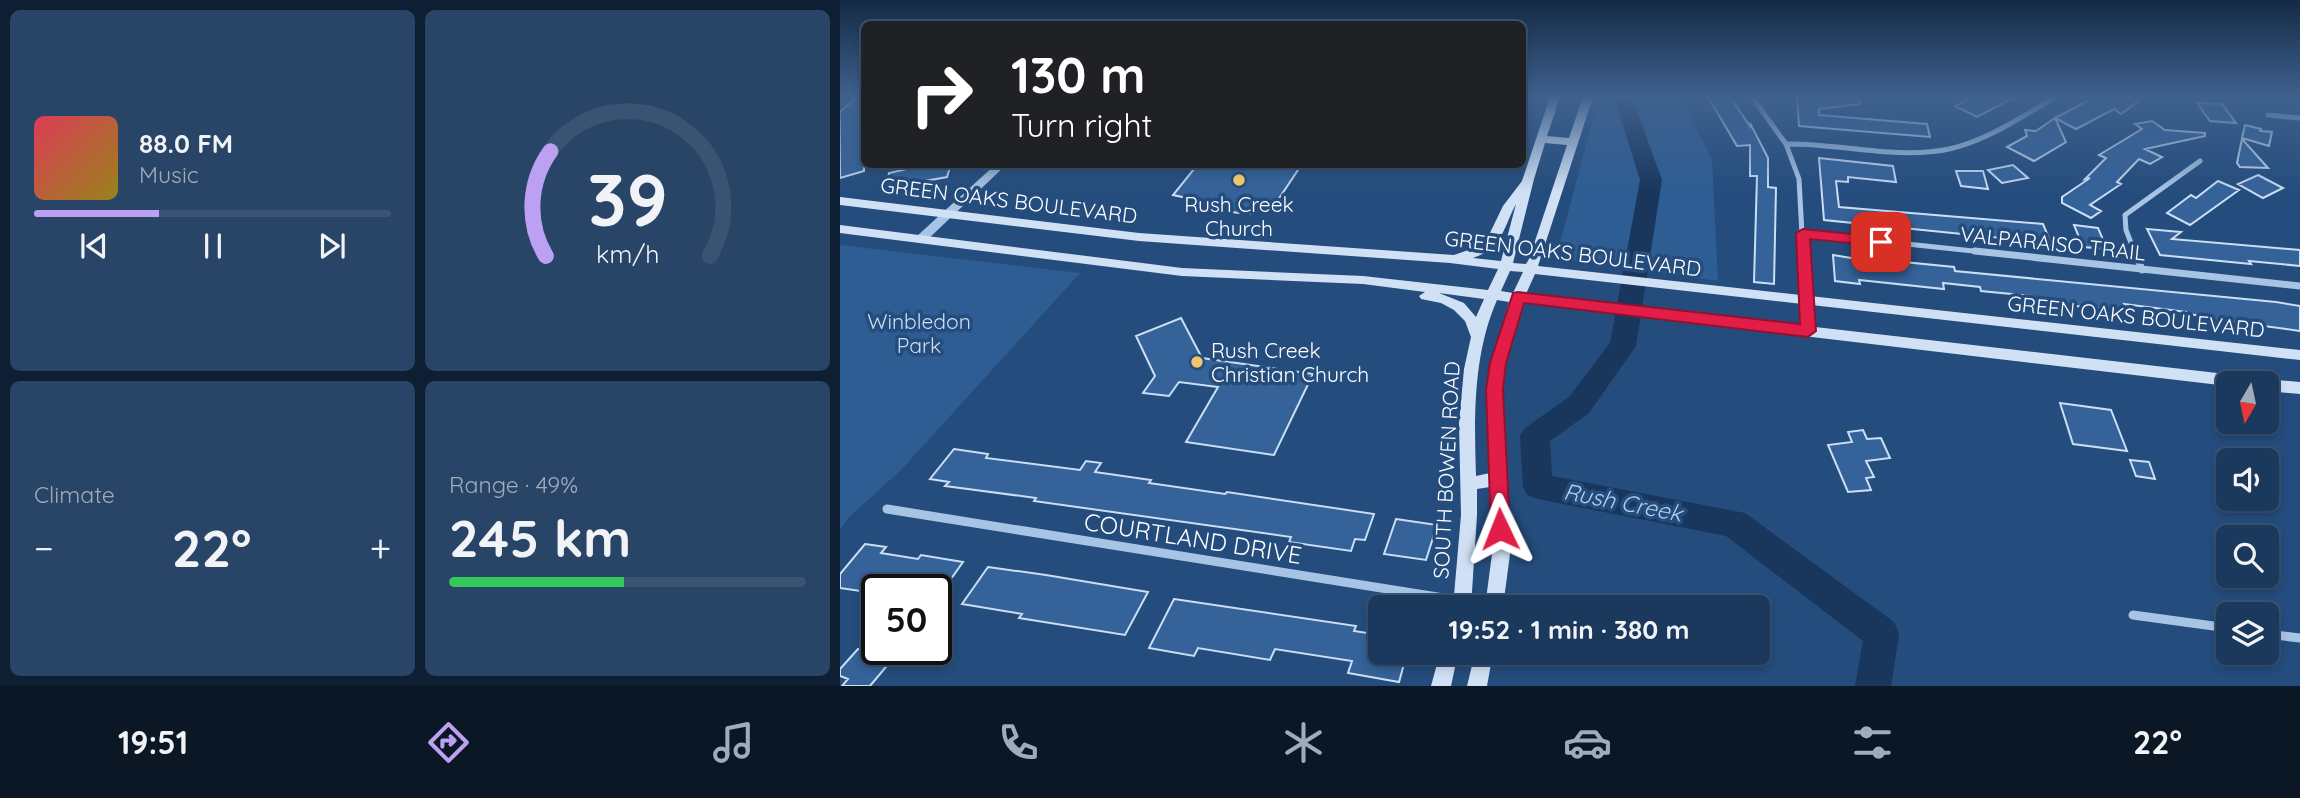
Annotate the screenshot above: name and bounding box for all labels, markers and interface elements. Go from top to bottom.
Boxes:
text: 130 m [1011,44,1145,105]
icon: right [896,49,987,140]
text: Turn right [1011,105,1152,145]
text: 88.0 FM [139,127,233,160]
text: 39 [587,154,668,245]
text: Music [139,160,199,189]
street label: GREEN OAKS BOULEVARD [879,171,1139,229]
marker: Rush Creek Church [1231,172,1247,188]
place label: Rush Creek Church [1184,191,1294,241]
pin [1851,212,1911,272]
street label: VALPARAISO TRAIL [1959,220,2147,266]
icon: arrive [1862,223,1900,261]
street label: GREEN OAKS BOULEVARD [1443,224,1703,282]
icon: previous [75,227,113,265]
icon: pause [194,227,232,265]
icon: next [313,227,351,265]
text: km/h [596,238,659,269]
street label: GREEN OAKS BOULEVARD [2006,290,2266,342]
park label: Winbledon Park [867,308,971,358]
place label: Rush Creek Christian Church [1211,337,1369,387]
marker: Rush Creek Christian Church [1189,354,1205,370]
street label: SOUTH BOWEN ROAD [1427,361,1465,579]
north arrow [2216,371,2278,434]
map controls [2216,371,2279,665]
button: sound [2216,448,2279,511]
text: Range · 49% [449,470,578,499]
water label: Rush Creek [1561,476,1686,528]
text: Climate [34,480,115,509]
position arrow [1463,492,1537,566]
text: 245 km [449,505,631,570]
street label: COURTLAND DRIVE [1082,506,1304,570]
text: 22° [172,515,251,580]
text: − [34,524,54,572]
text: + [370,524,391,572]
button: search [2216,525,2279,588]
speed limit sign: 50 [861,574,952,665]
button: layers [2216,602,2279,665]
text: 19:52 · 1 min · 380 m [1449,613,1689,646]
icon: directions [424,718,473,767]
icon: music [709,718,758,767]
icon: phone [994,718,1043,767]
icon: climate [1279,718,1328,767]
icon: car [1563,718,1612,767]
icon: filters [1848,718,1897,767]
text: 19:51 [118,722,188,762]
text: 22° [2133,722,2182,762]

